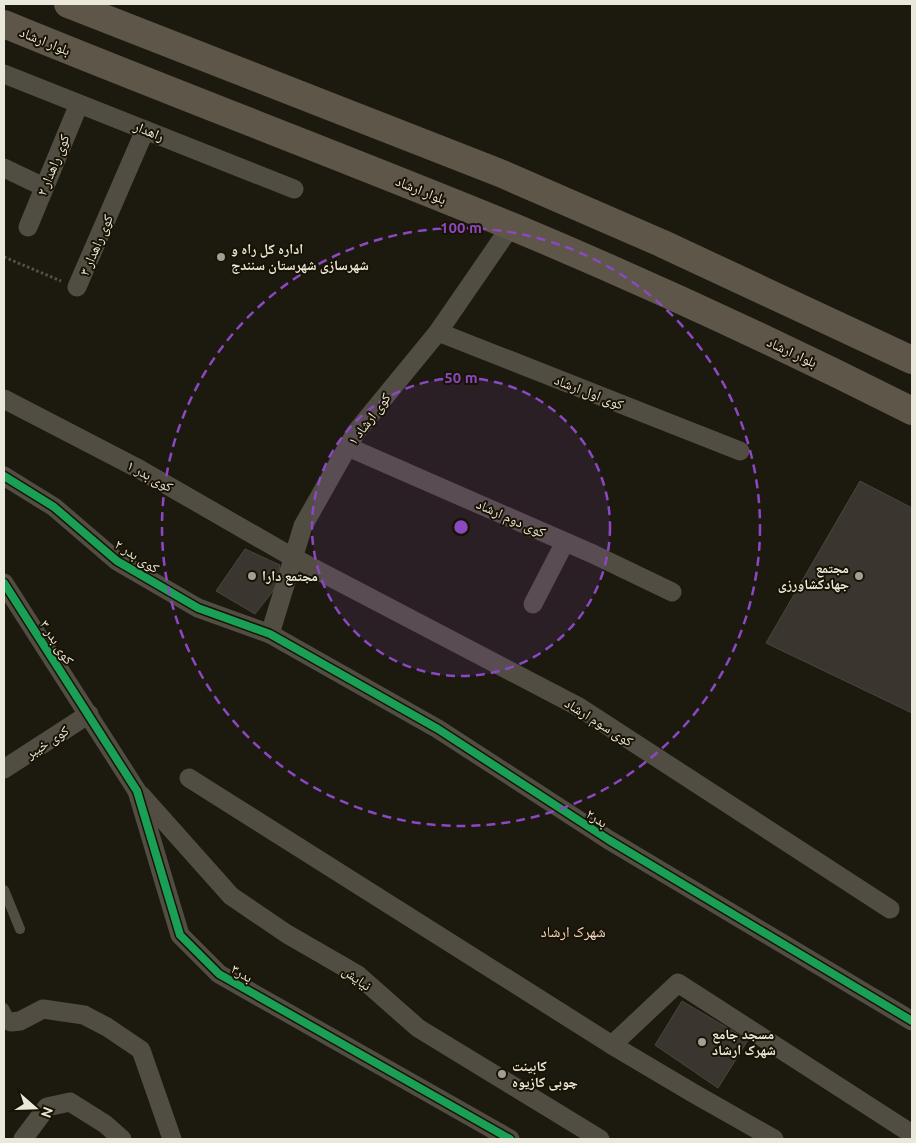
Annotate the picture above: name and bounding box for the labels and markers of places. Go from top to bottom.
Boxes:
place label: اداره کل راه و شهرسازی شهرستان سنندج [231,241,369,274]
marker: اداره کل راه و شهرسازی شهرستان سنندج [215,251,227,263]
centre of rings [452,518,470,536]
place label: مجتمع جهادکشاورزی [778,560,849,593]
place label: مجتمع دارا [262,568,318,586]
marker: مجتمع دارا [246,570,258,582]
marker: مجتمع جهادکشاورزی [853,570,865,582]
place label: مسجد جامع شهرک ارشاد [712,1026,776,1059]
marker: مسجد جامع شهرک ارشاد [696,1036,708,1048]
place label: کابینت چوبی کازیوه [512,1058,578,1091]
marker: کابینت چوبی کازیوه [496,1068,508,1080]

